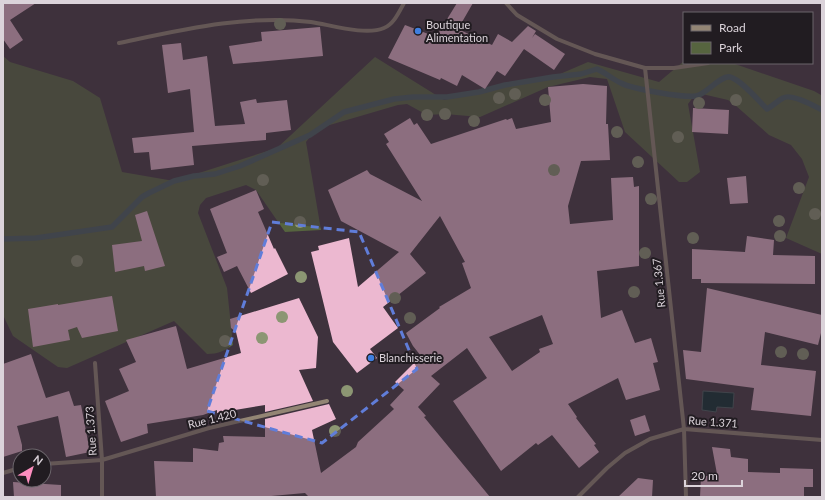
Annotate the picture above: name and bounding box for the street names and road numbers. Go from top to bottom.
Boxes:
street label: Rue 1.367 [649,258,668,308]
street label: Rue 1.373 [82,406,99,456]
street label: Rue 1.420 [186,406,238,431]
street label: Rue 1.371 [688,413,738,430]

